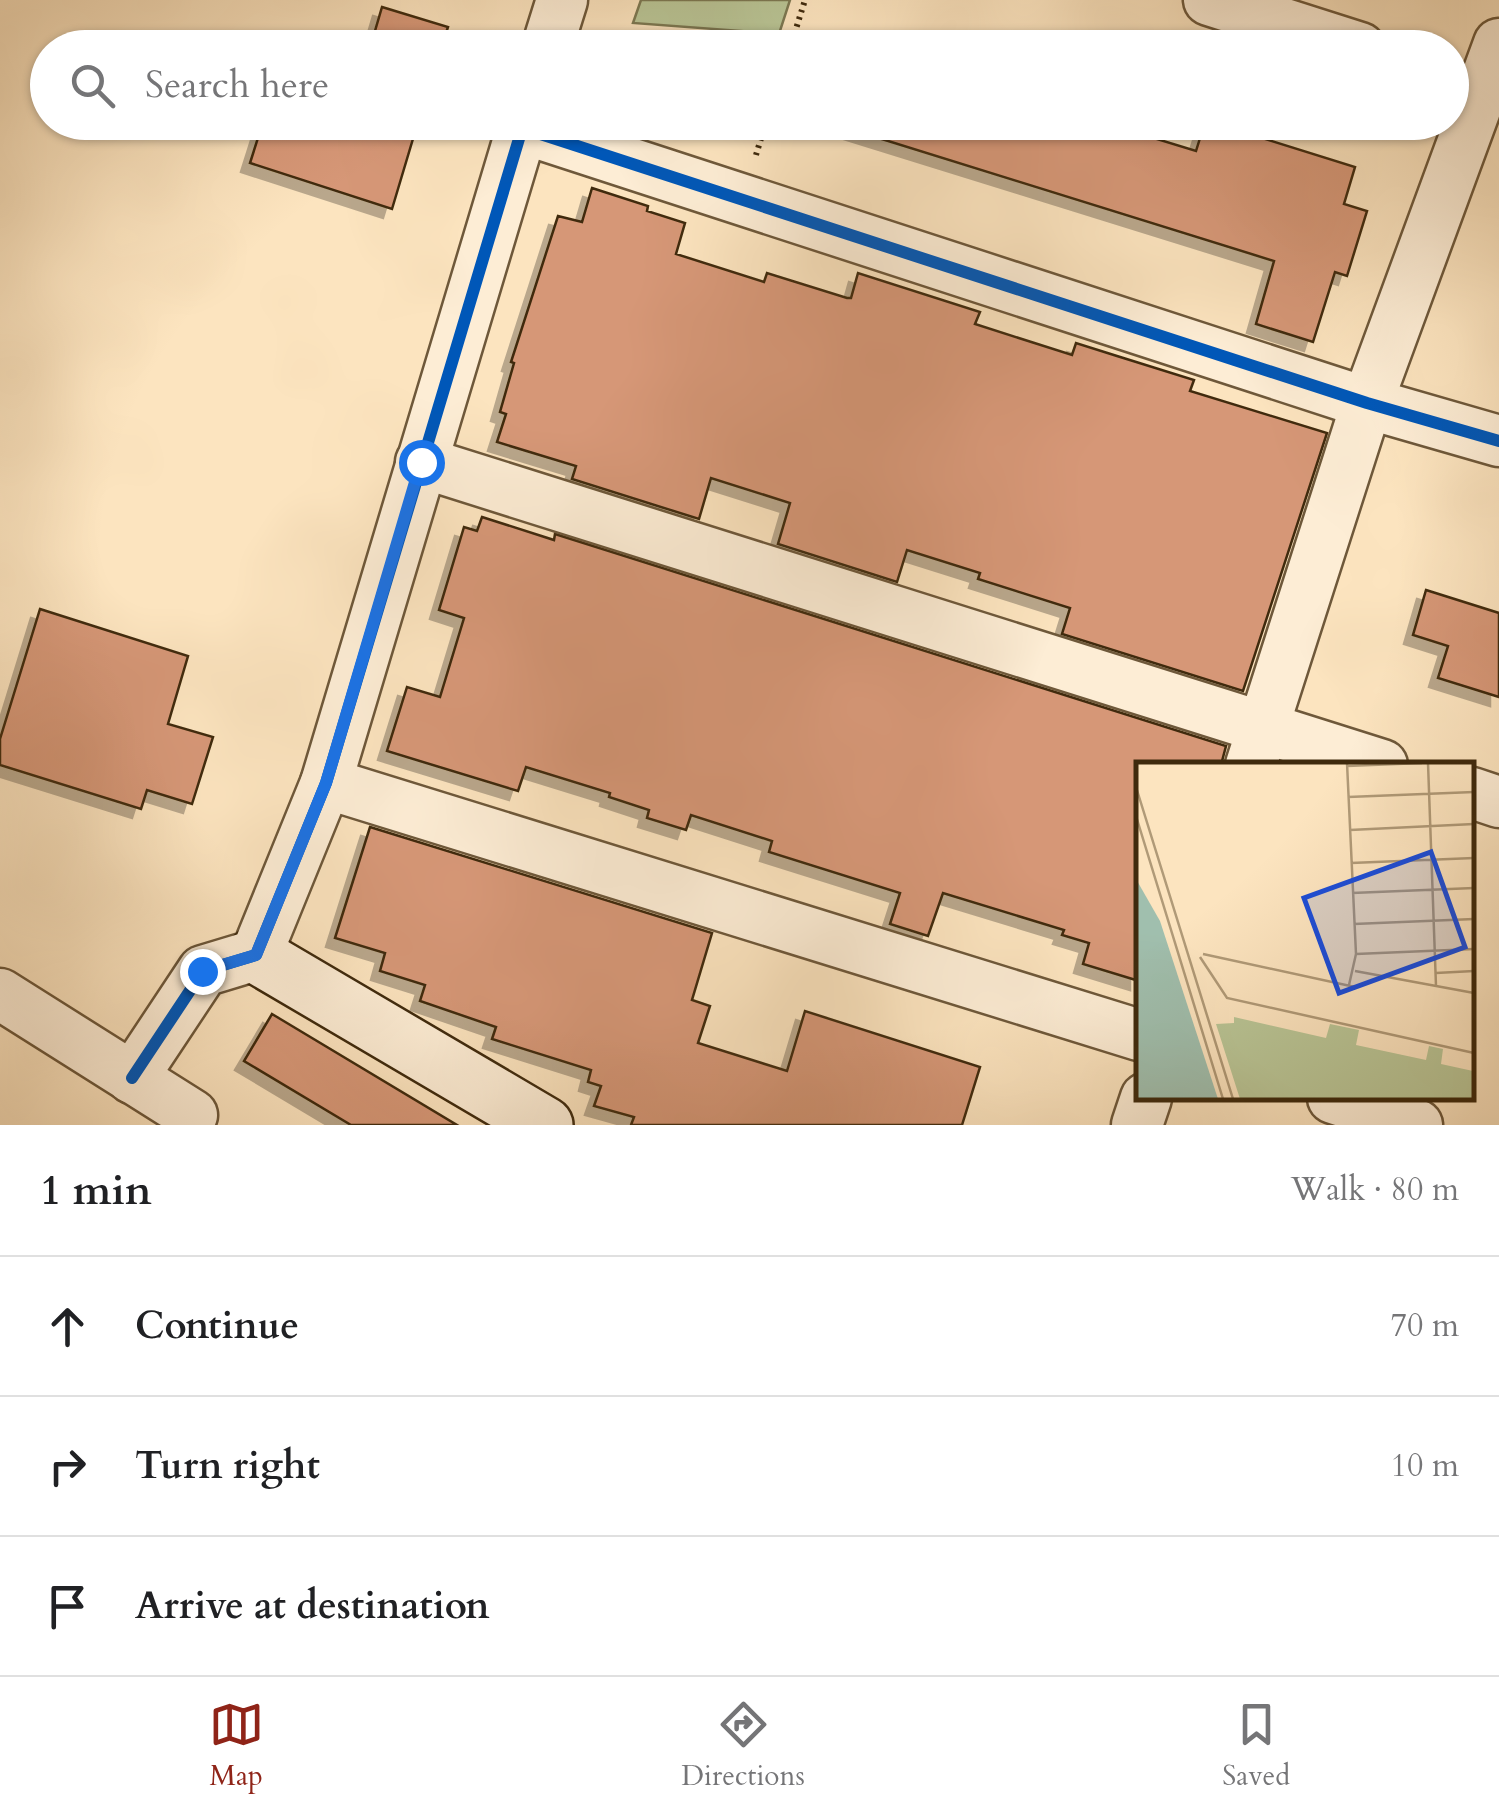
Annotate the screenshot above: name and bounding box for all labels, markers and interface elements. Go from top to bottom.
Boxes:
search box [30,30,1469,140]
icon: search [65,58,120,113]
text: Search here [145,59,329,111]
route start [399,440,445,486]
inset map [1136,762,1474,1100]
route end [180,949,226,995]
text: 1 min [40,1162,152,1219]
text: Walk · 80 m [1291,1168,1459,1212]
icon: ahead [40,1299,95,1354]
text: Continue [135,1300,299,1352]
text: 70 m [1391,1304,1459,1348]
icon: right [40,1439,95,1494]
text: Turn right [135,1440,320,1492]
text: 10 m [1391,1444,1459,1488]
icon: arrive [40,1579,95,1634]
text: Arrive at destination [135,1580,490,1632]
tab: Map [209,1697,264,1795]
tab: Directions [681,1697,805,1795]
tab: Saved [1222,1697,1290,1795]

